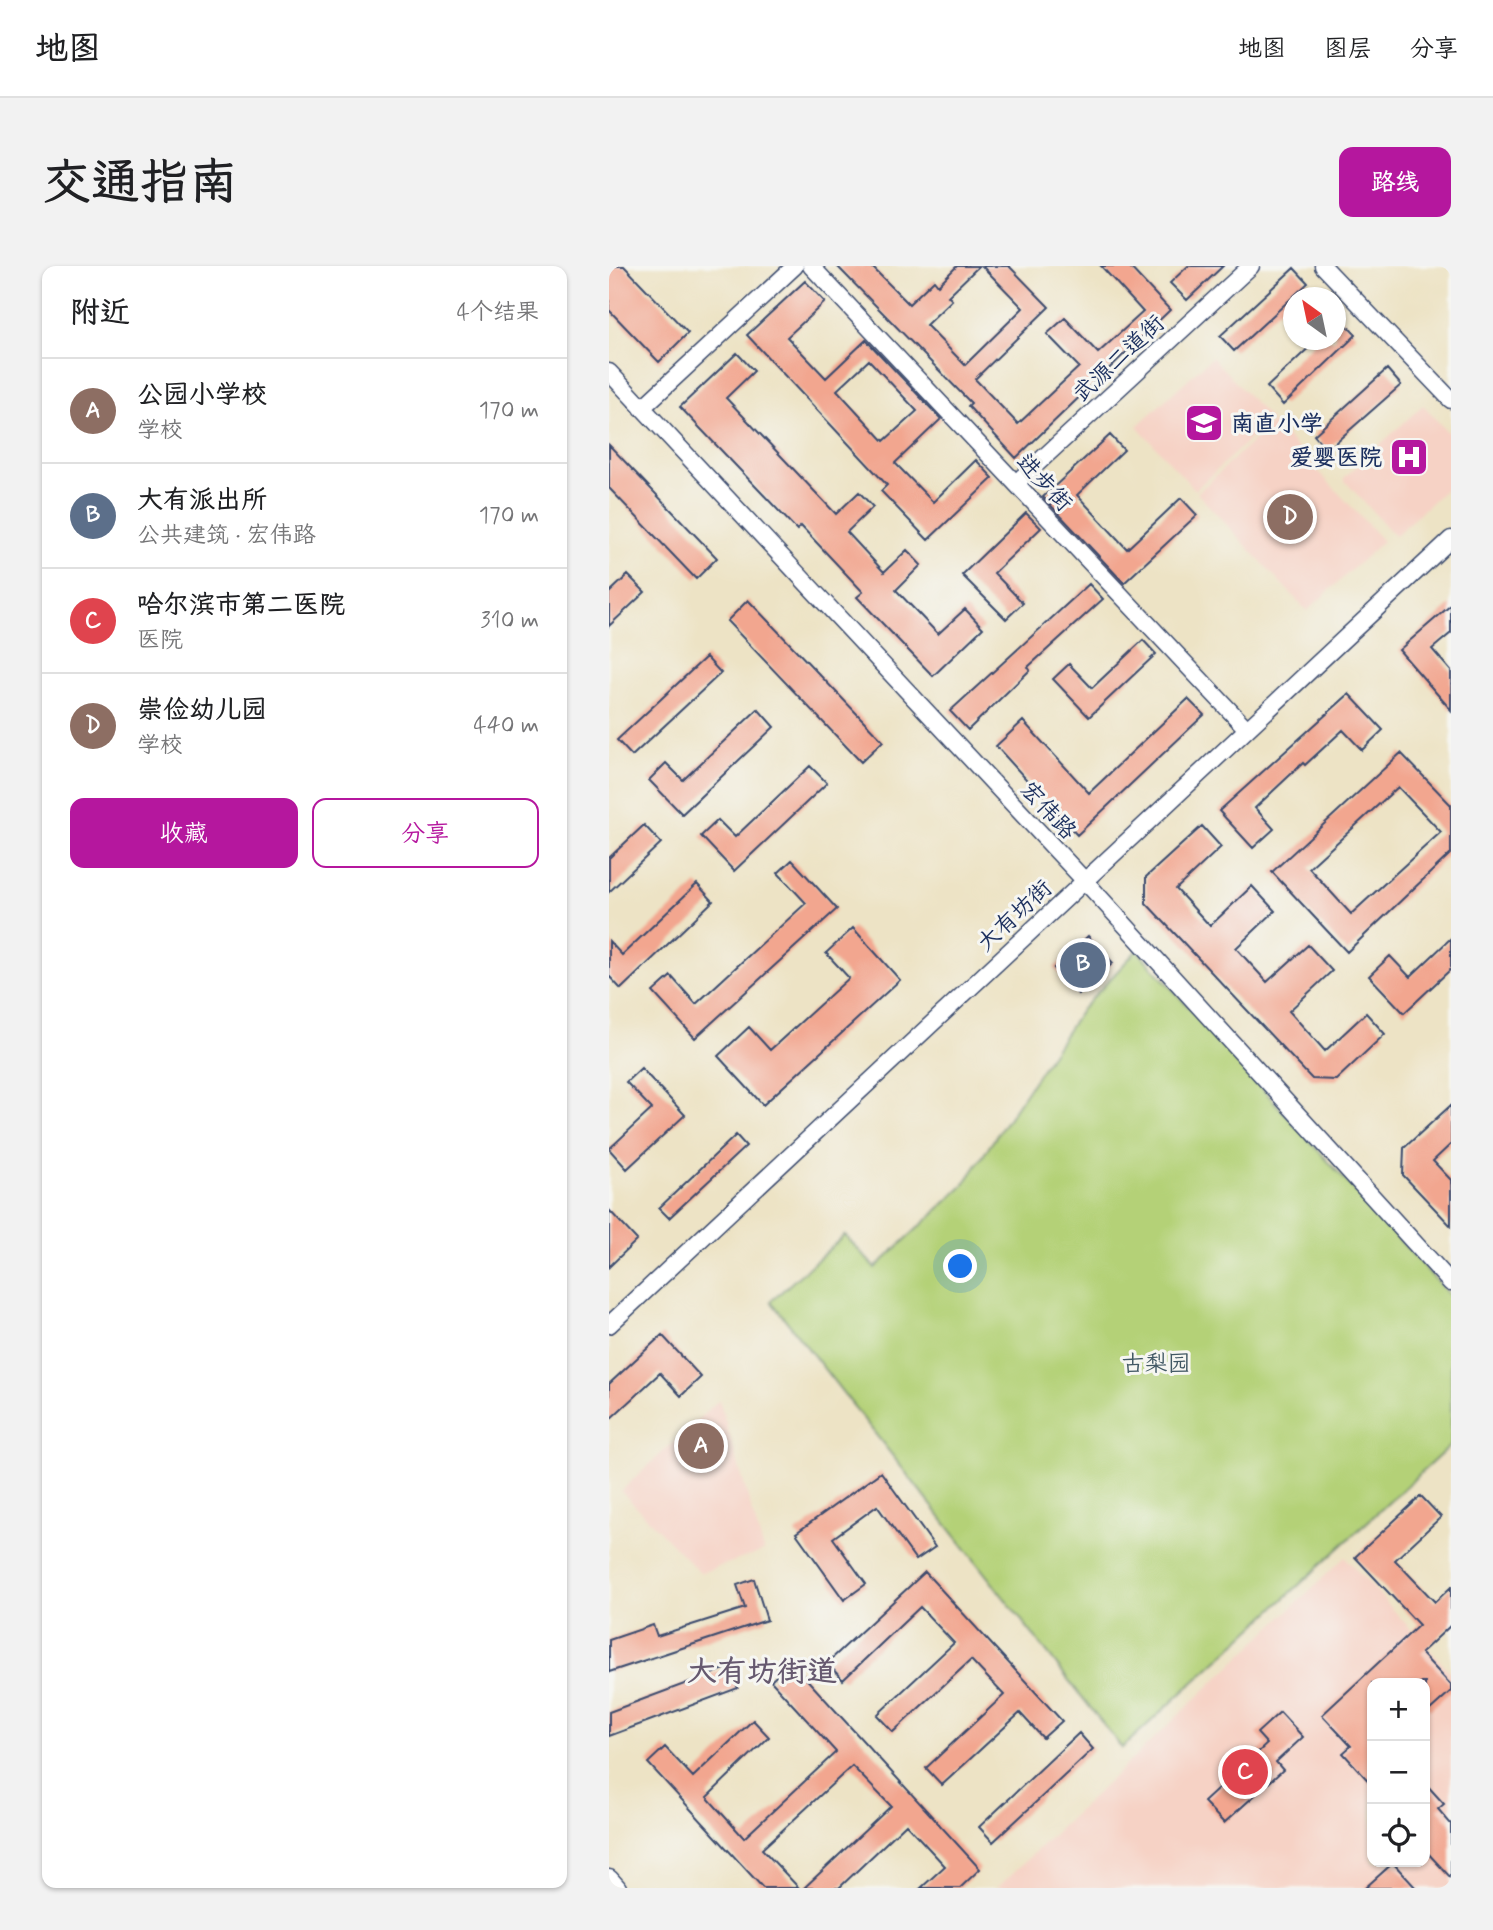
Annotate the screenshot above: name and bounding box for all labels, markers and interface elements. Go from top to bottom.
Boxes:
text: 地图 [35,28,101,72]
text: 地图 [1238,34,1286,65]
text: 图层 [1324,34,1372,65]
text: 分享 [1410,34,1458,65]
button: 路线 [1339,147,1451,217]
text: 交通指南 [42,152,238,217]
north arrow [1283,287,1346,350]
text: 附近 [70,294,130,333]
text: 4个结果 [457,298,539,328]
street label: 武源二道街 [1067,309,1172,410]
text: 公园小学校 [137,379,267,413]
text: A [85,396,101,426]
text: 170 m [479,396,539,426]
school or university icon: 南直小学 [1183,402,1225,444]
place label: 南直小学 [1231,410,1323,440]
text: 学校 [137,416,183,446]
hospital icon: 爱婴医院 [1388,436,1430,478]
place label: 爱婴医院 [1290,444,1382,474]
street label: 进步街 [1009,448,1078,519]
text: 大有派出所 [137,484,267,518]
pin: D [1267,491,1313,543]
text: B [86,501,100,531]
text: 170 m [479,501,539,531]
text: 公共建筑 · 宏伟路 [137,521,316,551]
text: 哈尔滨市第二医院 [137,589,345,623]
text: C [85,606,101,636]
text: 310 m [480,606,539,636]
text: 医院 [137,626,183,656]
text: 崇俭幼儿园 [137,694,267,728]
text: D [85,711,101,741]
text: 440 m [473,711,539,741]
text: 学校 [137,731,183,761]
street label: 宏伟路 [1013,776,1082,847]
button: 收藏 [70,798,298,868]
button: 分享 [312,798,539,868]
street label: 大有坊街 [971,874,1059,959]
pin: B [1060,939,1106,991]
your location [943,1249,977,1283]
park label: 古梨园 [1122,1350,1191,1380]
pin: A [678,1420,724,1472]
district label: 大有坊街道 [687,1653,837,1692]
map controls [1367,1678,1430,1867]
button: + [1367,1678,1430,1741]
button: − [1367,1741,1430,1804]
pin: C [1222,1746,1268,1798]
button: locate [1367,1804,1430,1867]

